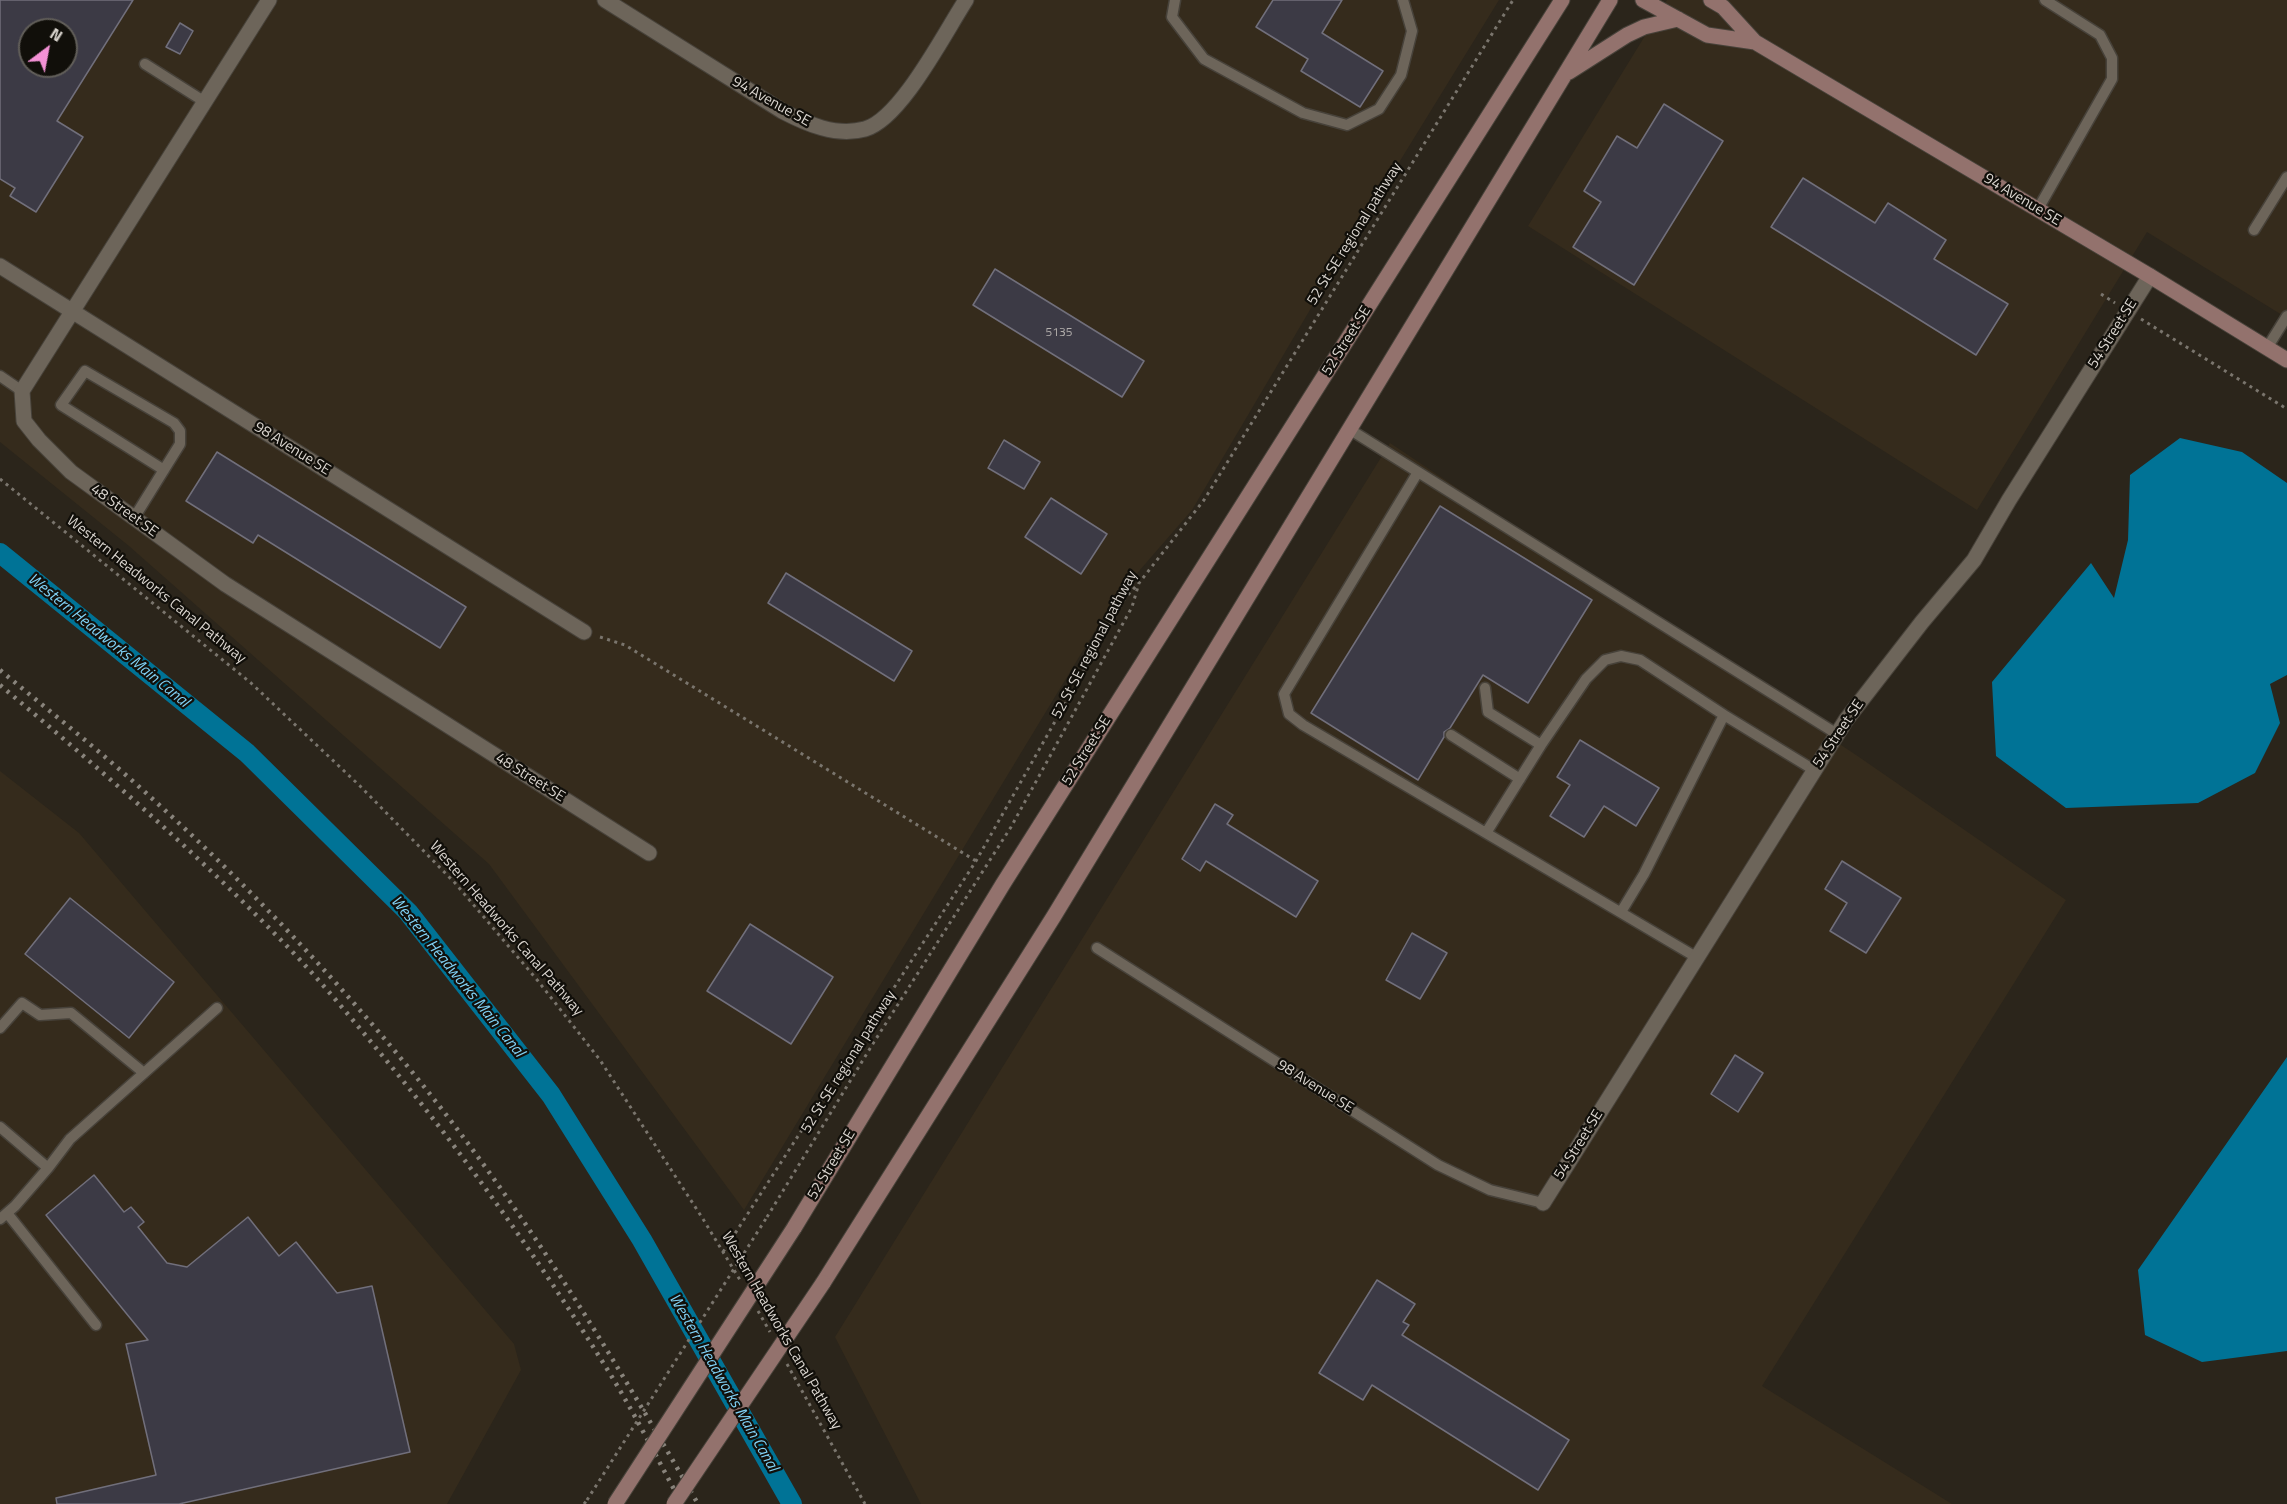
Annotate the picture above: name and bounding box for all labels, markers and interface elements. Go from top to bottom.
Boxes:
north arrow [18,18,78,78]
text: N [45,21,68,48]
street label: 94 Avenue SE [729,73,813,131]
street label: 52 St SE regional pathway [1304,159,1406,309]
street label: 94 Avenue SE [1980,170,2064,230]
street label: 54 Street SE [2085,296,2141,372]
street label: 52 Street SE [1319,303,1375,379]
house number: 5135 [1046,326,1072,340]
street label: 98 Avenue SE [250,418,334,480]
street label: 48 Street SE [87,481,161,541]
street label: Western Headworks Canal Pathway [63,512,249,668]
street label: 52 St SE regional pathway [1048,568,1142,722]
water label: Western Headworks Main Canal [23,570,193,712]
street label: 54 Street SE [1810,696,1868,772]
street label: 52 Street SE [1059,713,1115,789]
street label: 48 Street SE [492,750,568,806]
street label: Western Headworks Canal Pathway [425,838,587,1020]
water label: Western Headworks Main Canal [386,892,528,1062]
street label: 52 St SE regional pathway [798,987,900,1137]
street label: 98 Avenue SE [1273,1056,1357,1118]
street label: 54 Street SE [1551,1107,1607,1183]
street label: 52 Street SE [804,1127,860,1203]
street label: Western Headworks Canal Pathway [717,1229,845,1433]
water label: Western Headworks Main Canal [664,1291,782,1475]

